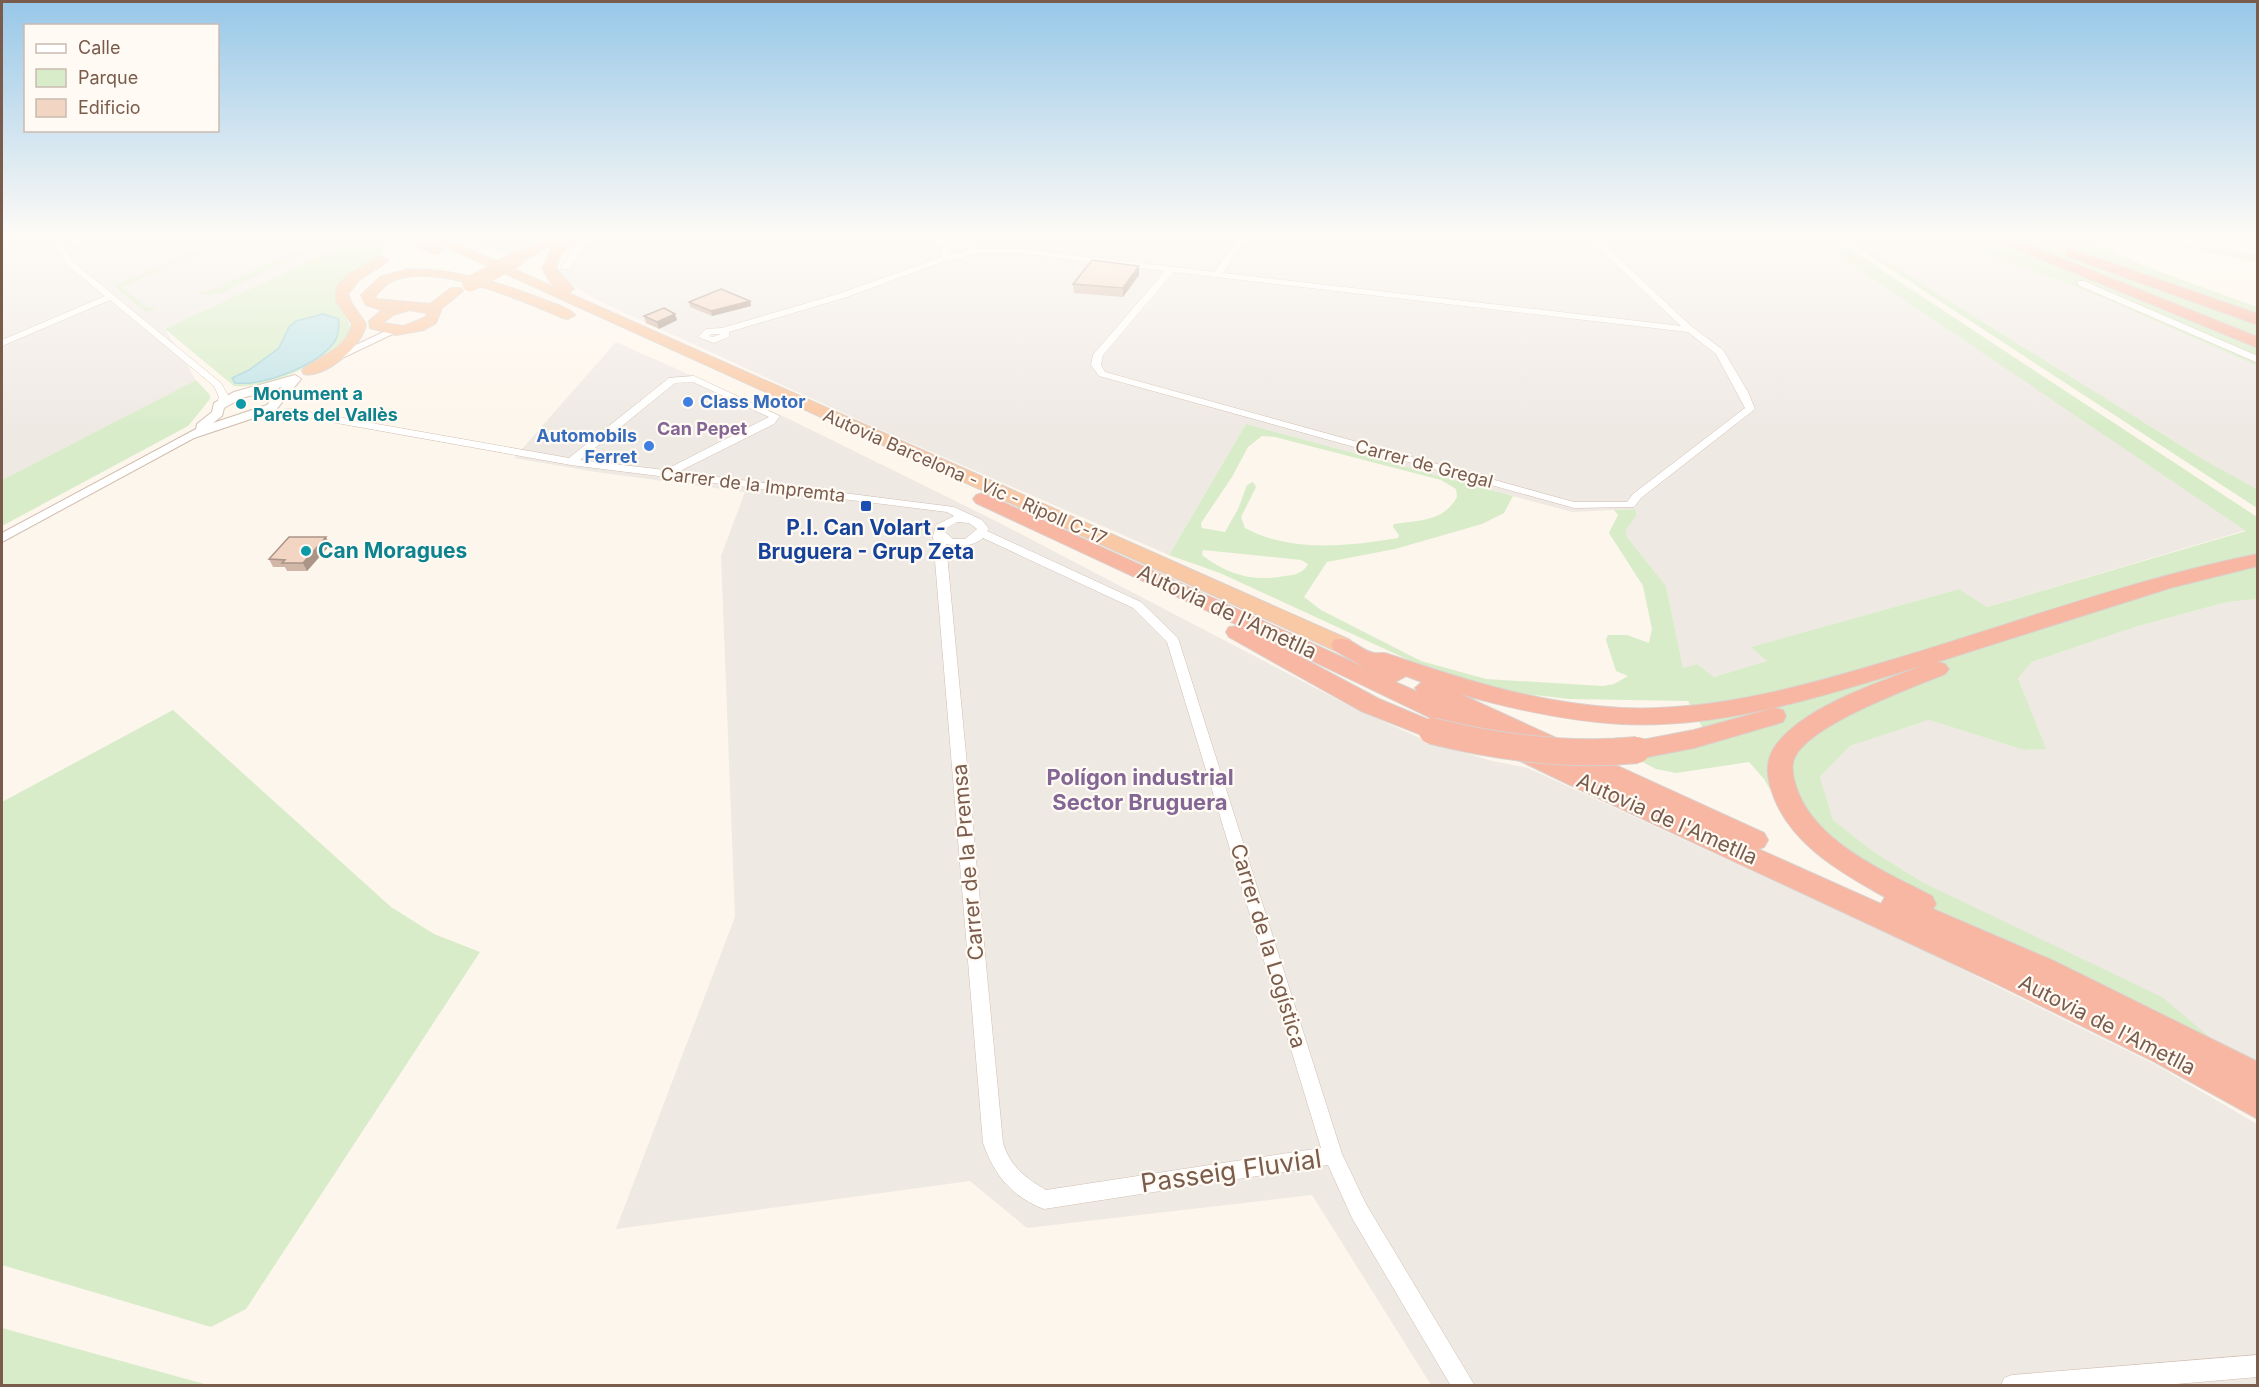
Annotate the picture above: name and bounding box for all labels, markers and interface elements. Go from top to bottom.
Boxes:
legend [24,24,219,132]
text: Calle [78,37,120,58]
text: Parque [78,67,138,88]
text: Edificio [78,97,141,118]
place label: Monument a Parets del Vallès [253,383,398,425]
place label: Class Motor [700,391,806,412]
marker: Class Motor [681,395,695,409]
marker: Monument a Parets del Vallès [234,397,248,411]
street label: Autovia Barcelona - Vic - Ripoll C-17 [820,404,1110,549]
district label: Can Pepet [657,418,747,439]
place label: Automobils Ferret [536,425,637,467]
street label: Carrer de Gregal [1353,435,1495,492]
marker: Automobils Ferret [642,439,656,453]
street label: Carrer de la Impremta [660,463,846,506]
marker: P.I. Can Volart - Bruguera - Grup Zeta [859,499,873,513]
place label: P.I. Can Volart - Bruguera - Grup Zeta [758,515,974,564]
place label: Can Moragues [318,538,467,563]
marker: Can Moragues [299,544,313,558]
street label: Autovia de l'Ametlla [1134,559,1321,664]
street label: Carrer de la Premsa [946,763,989,961]
district label: Polígon industrial Sector Bruguera [1046,764,1234,815]
street label: Autovia de l'Ametlla [1573,767,1761,870]
street label: Carrer de la Logística [1225,841,1311,1051]
street label: Autovia de l'Ametlla [2015,969,2200,1080]
street label: Passeig Fluvial [1139,1142,1323,1199]

